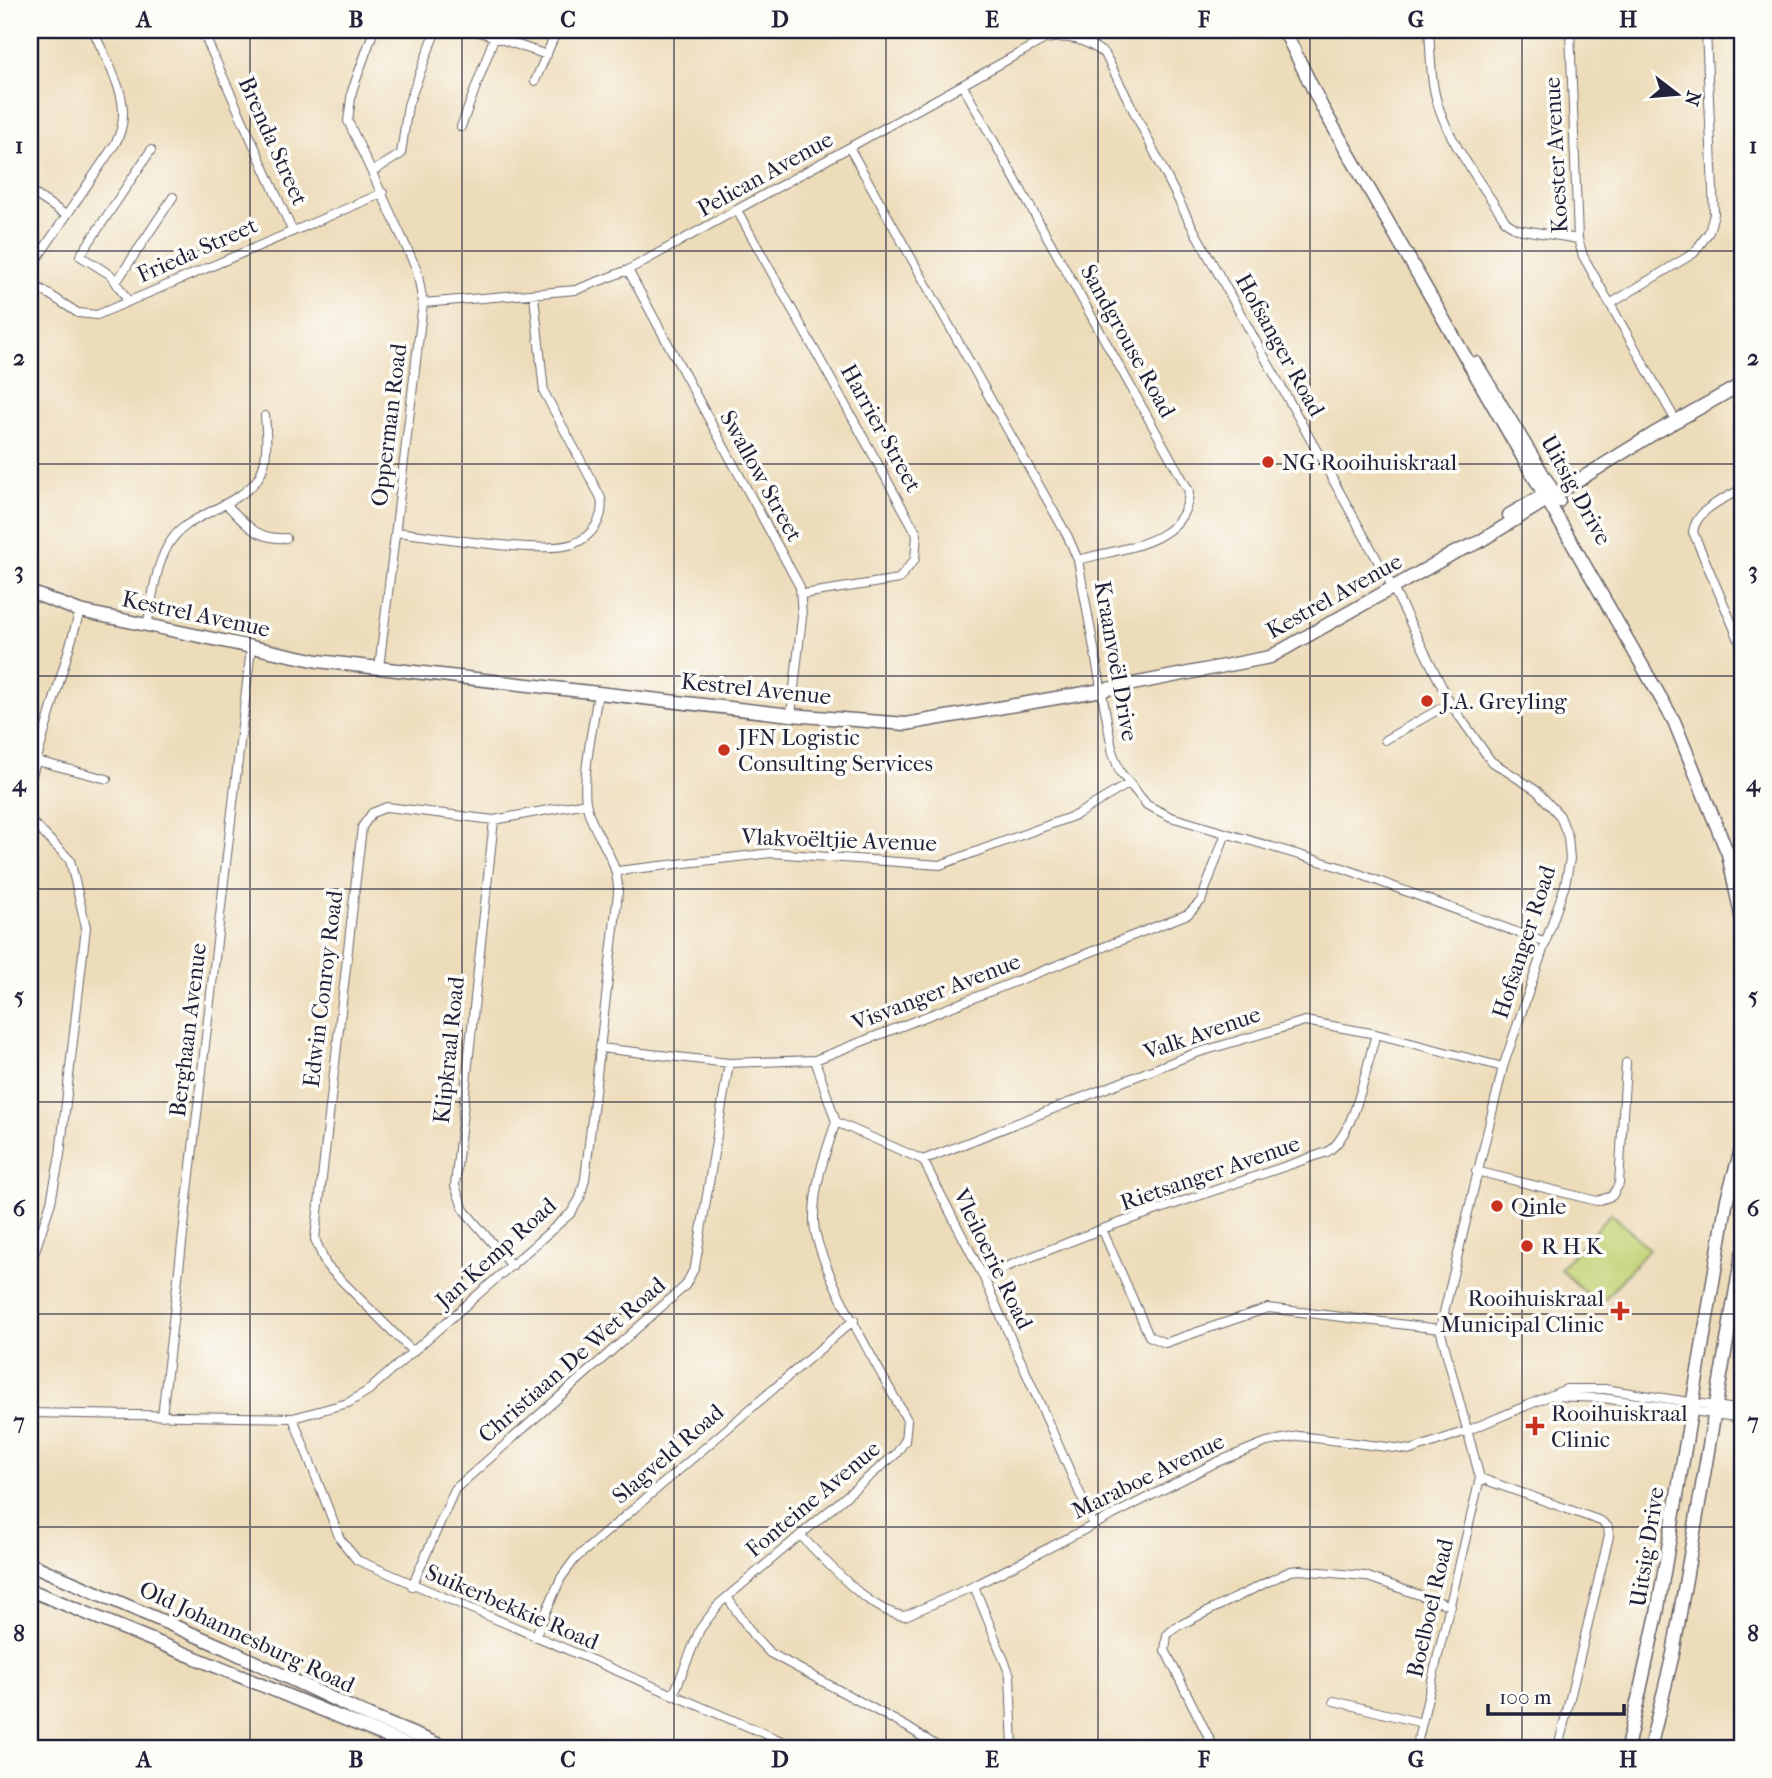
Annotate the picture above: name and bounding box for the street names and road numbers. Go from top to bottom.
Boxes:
street label: Brenda Street [233,72,313,210]
street label: Koester Avenue [1538,76,1574,234]
street label: Pelican Avenue [692,126,838,222]
street label: Frieda Street [133,211,261,289]
street label: Sandgrouse Road [1075,260,1181,423]
street label: Hofsanger Road [1230,269,1331,422]
street label: Opperman Road [366,342,412,508]
street label: Harrier Street [835,359,927,497]
street label: Swallow Street [714,406,808,546]
street label: Uitsig Drive [1535,430,1617,550]
street label: Kestrel Avenue [1261,548,1407,644]
street label: Kraanvoël Drive [1089,579,1143,743]
street label: Kestrel Avenue [119,585,273,643]
street label: Kestrel Avenue [680,668,832,710]
street label: Vlakvoëltjie Avenue [740,823,937,857]
street label: Hofsanger Road [1487,862,1562,1022]
street label: Edwin Conroy Road [298,889,349,1089]
street label: Berghaan Avenue [164,941,212,1119]
street label: Visvanger Avenue [847,947,1024,1037]
street label: Klipkraal Road [428,975,470,1125]
street label: Valk Avenue [1139,1000,1264,1066]
street label: Rietsanger Avenue [1117,1130,1303,1216]
street label: Vleiloerie Road [947,1183,1039,1334]
street label: Jan Kemp Road [429,1192,562,1315]
street label: Christiaan De Wet Road [473,1271,671,1448]
street label: Slagveld Road [607,1398,730,1510]
street label: Maraboe Avenue [1067,1427,1229,1525]
street label: Fonteine Avenue [740,1435,886,1563]
street label: Uitsig Drive [1624,1485,1670,1609]
street label: Boelboel Road [1401,1536,1459,1680]
street label: Suikerbekkie Road [421,1558,603,1656]
street label: Old Johannesburg Road [135,1575,359,1699]

